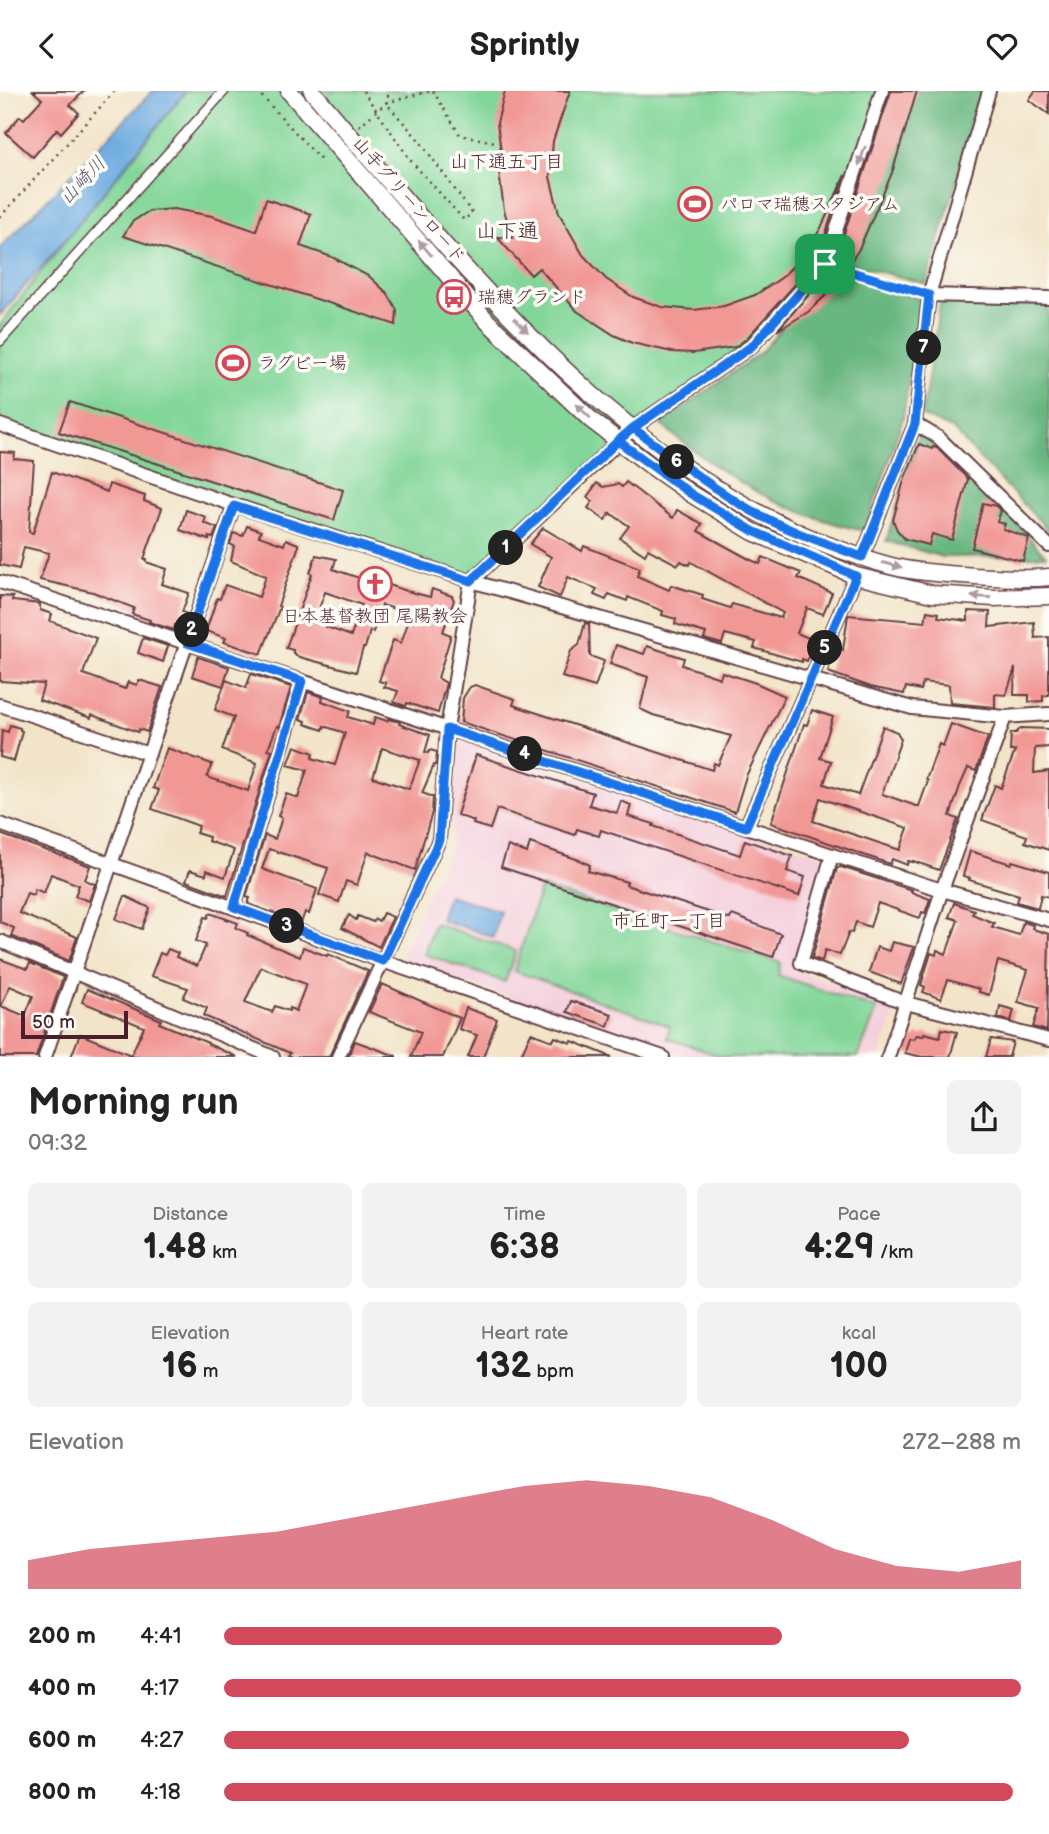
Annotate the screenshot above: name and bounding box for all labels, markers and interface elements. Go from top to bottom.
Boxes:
text: Sprintly [470,26,579,65]
icon: back [28,27,66,65]
icon: heart [983,27,1021,65]
street label: 山手グリーンロード [348,132,470,268]
one-way arrow [856,146,866,167]
district label: 山下通五丁目 [450,151,564,174]
water label: 山崎川 [55,152,111,210]
sports icon: パロマ瑞穂スタジアム [676,185,714,223]
place label: パロマ瑞穂スタジアム [720,194,900,215]
district label: 山下通 [476,219,539,244]
pin [795,234,855,294]
one-way arrow [417,239,433,257]
icon: arrive [806,245,844,283]
bus stop icon: 瑞穂グランド [435,278,473,316]
place label: 瑞穂グランド [478,287,586,308]
one-way arrow [512,316,528,333]
pin: 7 [906,331,942,365]
text: 7 [918,336,929,359]
sports icon: ラグビー場 [214,344,252,382]
place label: ラグビー場 [258,353,346,374]
one-way arrow [575,404,592,420]
pin: 6 [660,445,694,479]
text: 6 [671,450,682,473]
pin: 1 [489,531,524,566]
text: 1 [502,536,510,559]
one-way arrow [881,560,903,571]
church icon: 日本基督教団 尾陽教会 [356,565,394,603]
one-way arrow [970,591,992,602]
place label: 日本基督教団 尾陽教会 [283,606,467,627]
pin: 2 [174,613,210,647]
text: 2 [186,618,197,641]
pin: 5 [808,631,842,665]
text: 5 [819,636,830,659]
pin: 4 [508,737,542,771]
text: 4 [519,742,530,765]
pin: 3 [270,909,304,943]
district label: 市丘町一丁目 [612,910,726,933]
text: 3 [281,914,292,937]
scale bar [21,1008,128,1040]
text: 50 m [32,1011,75,1034]
text: Morning run [28,1080,239,1125]
button: share [947,1080,1021,1154]
text: 09:32 [28,1129,87,1157]
text: Distance [152,1203,228,1226]
text: Time [503,1203,546,1226]
text: Pace [837,1203,880,1226]
text: 1.48 [143,1226,207,1269]
text: 6:38 [489,1226,560,1269]
text: 4:29 [804,1226,875,1269]
text: km [207,1241,237,1264]
text: /km [875,1241,913,1264]
text: Elevation [151,1322,230,1345]
text: Heart rate [481,1322,568,1345]
text: kcal [842,1322,876,1345]
text: 16 [162,1345,198,1388]
text: 132 [475,1345,531,1388]
text: 100 [830,1345,888,1388]
text: m [198,1360,219,1383]
text: bpm [531,1360,574,1383]
text: Elevation [28,1428,124,1456]
text: 272–288 m [902,1428,1021,1456]
text: 200 m [28,1622,96,1650]
text: 4:41 [140,1622,182,1650]
text: 400 m [28,1674,96,1702]
text: 4:17 [140,1674,179,1702]
text: 600 m [28,1726,96,1754]
text: 4:27 [140,1726,184,1754]
text: 800 m [28,1778,96,1806]
text: 4:18 [140,1778,181,1806]

